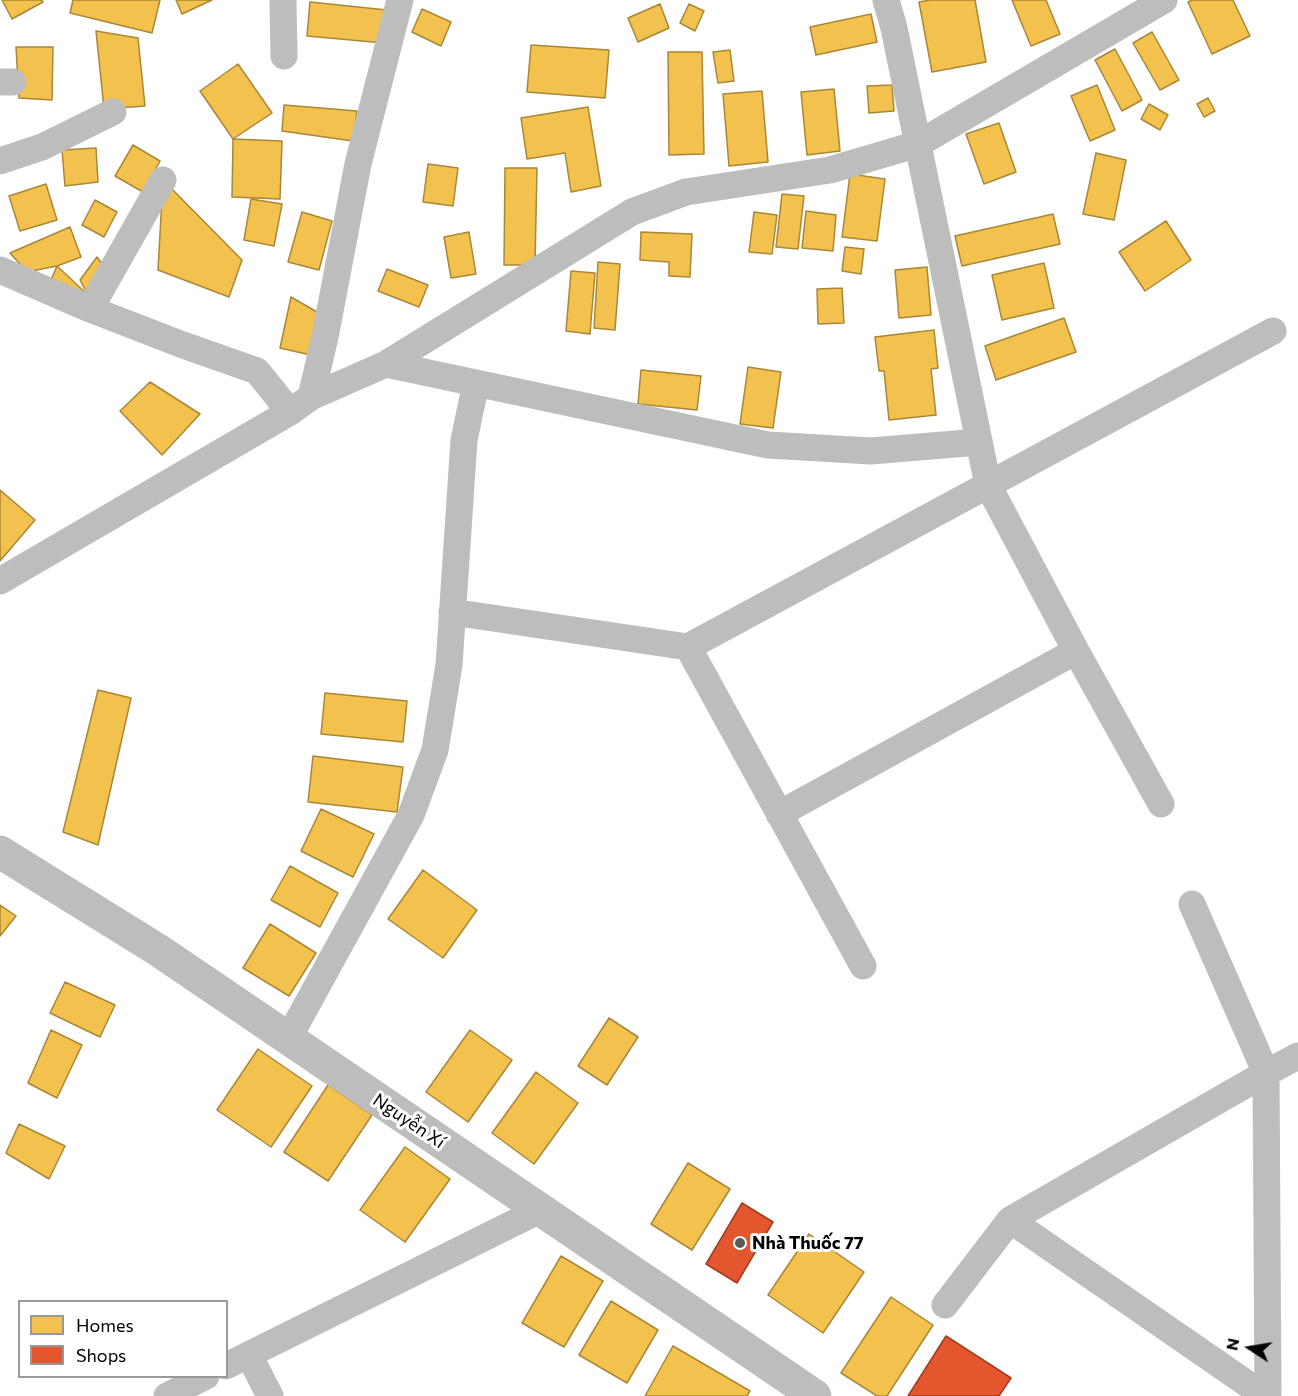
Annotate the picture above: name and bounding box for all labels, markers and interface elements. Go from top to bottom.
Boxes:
street label: Nguyễn Xí [369,1089,449,1153]
place label: Nhà Thuốc 77 [752,1232,864,1254]
marker: Nhà Thuốc 77 [733,1236,747,1250]
legend [18,1300,228,1378]
text: Homes [76,1314,134,1336]
north arrow [1220,1318,1280,1378]
text: N [1221,1336,1242,1352]
text: Shops [76,1344,126,1366]

